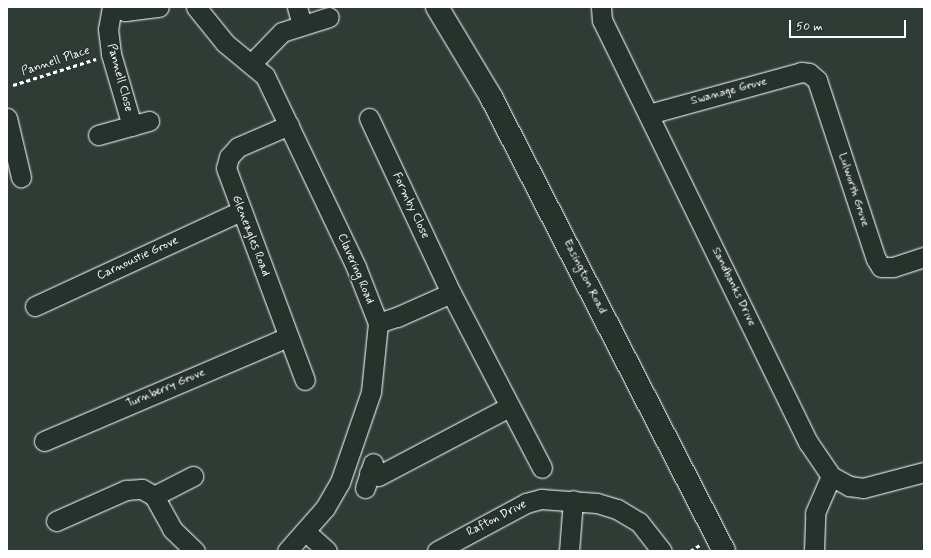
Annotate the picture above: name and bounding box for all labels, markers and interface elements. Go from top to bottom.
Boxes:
scale bar [791,12,908,38]
text: 50 m [796,19,823,35]
street label: Pannell Close [103,42,135,114]
street label: Pannell Place [21,44,91,80]
street label: Swanage Grove [689,75,769,109]
street label: Lulworth Grove [834,151,872,229]
street label: Formby Close [388,171,432,241]
street label: Gleneagles Road [228,194,272,278]
street label: Clavering Road [334,231,376,307]
street label: Carnoustie Grove [95,234,181,284]
street label: Easington Road [559,238,609,316]
street label: Sandbanks Drive [708,246,758,328]
street label: Turnberry Grove [124,366,208,412]
street label: Rafton Drive [465,498,529,540]

